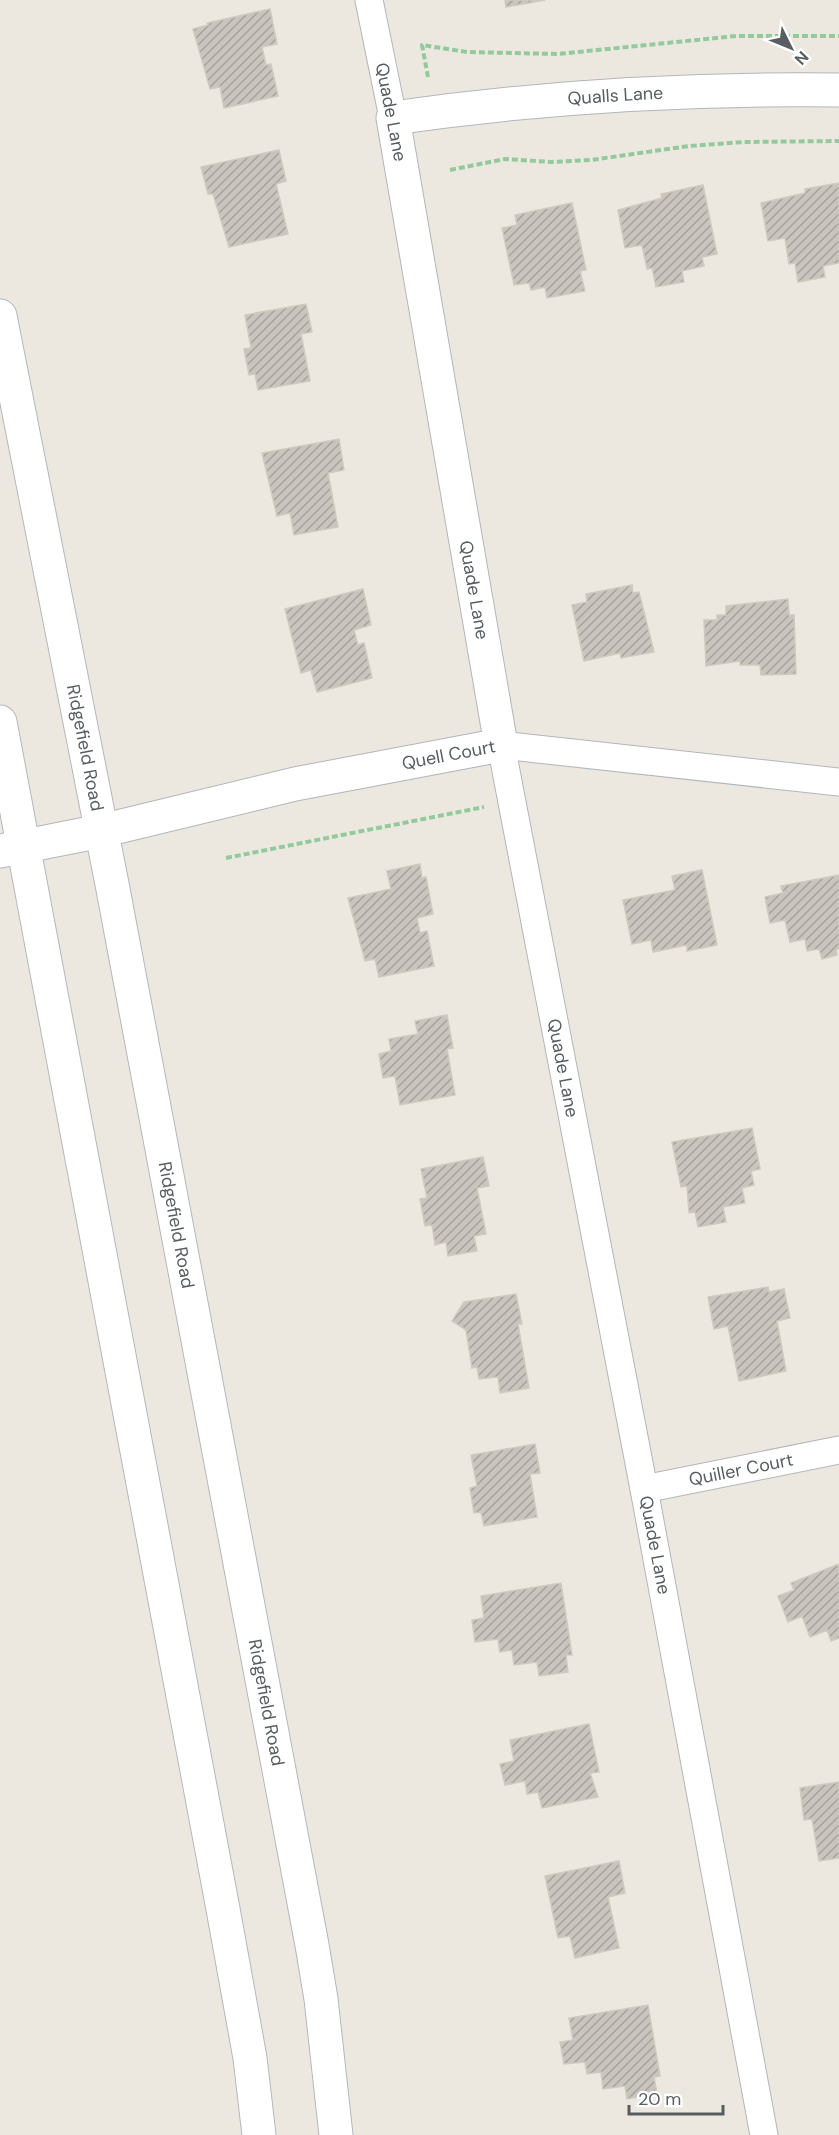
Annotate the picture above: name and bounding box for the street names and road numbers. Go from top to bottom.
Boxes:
street label: Quade Lane [370,61,412,163]
street label: Qualls Lane [567,81,664,111]
street label: Quade Lane [453,539,495,641]
street label: Ridgefield Road [61,682,109,813]
street label: Quell Court [400,734,498,776]
street label: Quade Lane [542,1017,584,1119]
street label: Ridgefield Road [153,1160,200,1291]
street label: Quiller Court [687,1447,795,1492]
street label: Quade Lane [634,1494,676,1596]
street label: Ridgefield Road [243,1637,290,1768]

